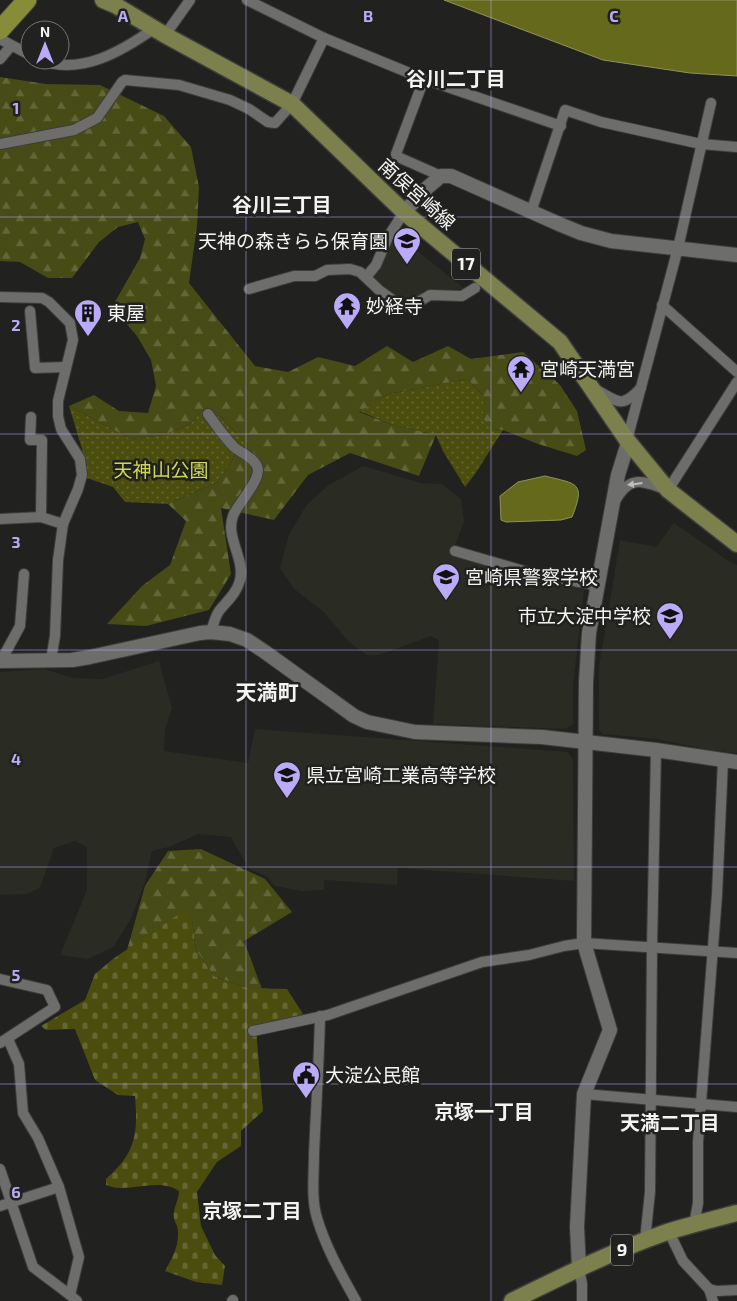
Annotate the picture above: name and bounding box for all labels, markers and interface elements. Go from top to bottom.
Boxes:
text: A [118,6,129,25]
text: B [363,6,373,25]
text: C [609,6,619,25]
north arrow [20,20,70,70]
text: N [40,23,50,40]
district label: 谷川二丁目 [406,66,506,90]
text: 1 [13,98,19,117]
street label: 南俣宮崎線 [374,153,460,234]
district label: 谷川三丁目 [232,192,332,216]
school or university icon: 天神の森きらら保育園 [392,226,422,265]
place label: 天神の森きらら保育園 [198,229,388,252]
road number: 17 [452,248,480,280]
temple icon: 妙経寺 [332,291,362,330]
place label: 妙経寺 [366,294,423,317]
building icon: 東屋 [73,298,103,337]
place label: 東屋 [107,301,145,324]
text: 2 [11,315,21,334]
temple icon: 宮崎天満宮 [506,354,536,393]
place label: 宮崎天満宮 [540,357,635,380]
park label: 天神山公園 [113,458,209,481]
one-way arrow [627,480,643,488]
text: 3 [11,532,21,551]
school or university icon: 宮崎県警察学校 [431,562,461,601]
place label: 宮崎県警察学校 [465,565,598,588]
school or university icon: 市立大淀中学校 [655,601,685,640]
place label: 市立大淀中学校 [518,604,651,627]
district label: 天満町 [236,679,299,704]
text: 4 [11,749,21,768]
school or university icon: 県立宮崎工業高等学校 [272,760,302,799]
place label: 県立宮崎工業高等学校 [306,763,496,786]
text: 5 [12,965,21,984]
public building icon: 大淀公民館 [291,1060,321,1099]
place label: 大淀公民館 [325,1063,420,1086]
district label: 京塚一丁目 [434,1099,534,1123]
district label: 天満二丁目 [620,1110,720,1134]
text: 6 [11,1182,21,1201]
district label: 京塚二丁目 [202,1198,302,1222]
road number: 9 [611,1234,633,1266]

